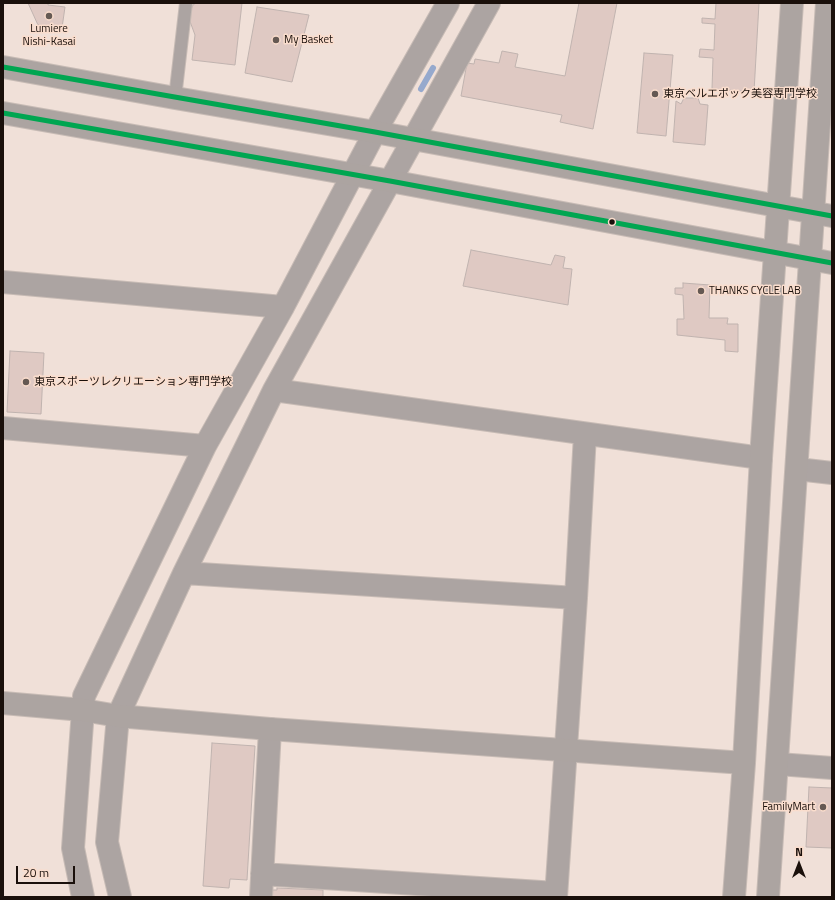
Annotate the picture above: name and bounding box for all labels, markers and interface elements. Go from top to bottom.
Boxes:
marker: Lumiere Nishi-Kasai [44,11,54,21]
place label: Lumiere Nishi-Kasai [23,22,75,48]
place label: My Basket [284,33,333,47]
marker: My Basket [271,35,281,45]
place label: 東京ベルエポック美容専門学校 [663,87,817,101]
marker: 東京ベルエポック美容専門学校 [650,89,660,99]
unlabelled marker [607,217,617,227]
place label: THANKS CYCLE LAB [709,284,801,298]
marker: THANKS CYCLE LAB [696,286,706,296]
place label: 東京スポーツレクリエーション専門学校 [34,375,232,389]
marker: 東京スポーツレクリエーション専門学校 [21,377,31,387]
place label: FamilyMart [762,800,815,814]
marker: FamilyMart [818,802,828,812]
north arrow [779,844,819,884]
text: N [795,844,803,860]
scale bar [18,858,77,884]
text: 20 m [23,863,49,882]

